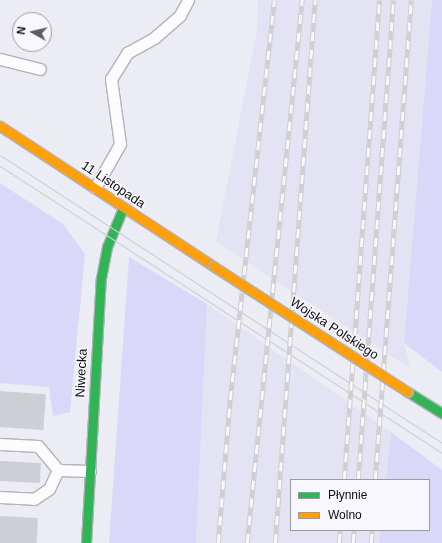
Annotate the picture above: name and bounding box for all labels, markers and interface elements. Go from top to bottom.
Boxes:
north arrow [12,12,52,52]
text: N [15,26,28,35]
street label: 11 Listopada [78,158,148,212]
street label: Wojska Polskiego [287,295,381,363]
street label: Niwecka [73,348,91,398]
legend [290,479,430,531]
text: Płynnie [328,488,367,502]
text: Wolno [328,508,362,522]

